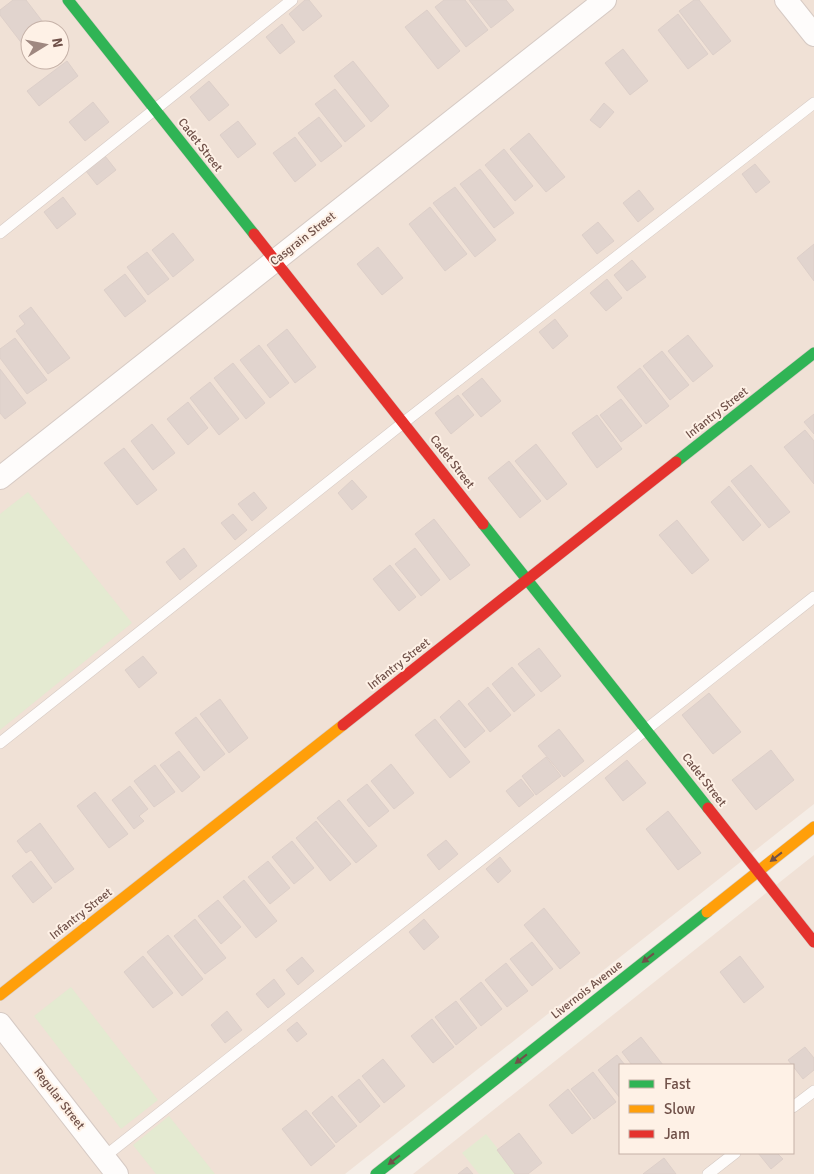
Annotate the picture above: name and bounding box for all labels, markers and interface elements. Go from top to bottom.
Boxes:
north arrow [20,20,70,70]
text: N [48,37,67,49]
street label: Cadet Street [174,115,226,175]
street label: Casgrain Street [267,209,339,269]
street label: Infantry Street [683,384,751,442]
street label: Cadet Street [426,432,478,492]
street label: Infantry Street [365,635,433,693]
street label: Cadet Street [678,750,730,810]
one-way arrow [770,852,783,863]
street label: Infantry Street [47,885,115,943]
one-way arrow [642,953,655,964]
street label: Livernois Avenue [548,958,626,1022]
one-way arrow [515,1054,528,1065]
legend [619,1064,794,1154]
street label: Regular Street [30,1065,88,1133]
text: Fast [664,1075,691,1093]
text: Slow [664,1100,695,1118]
text: Jam [664,1125,690,1143]
one-way arrow [388,1155,401,1166]

